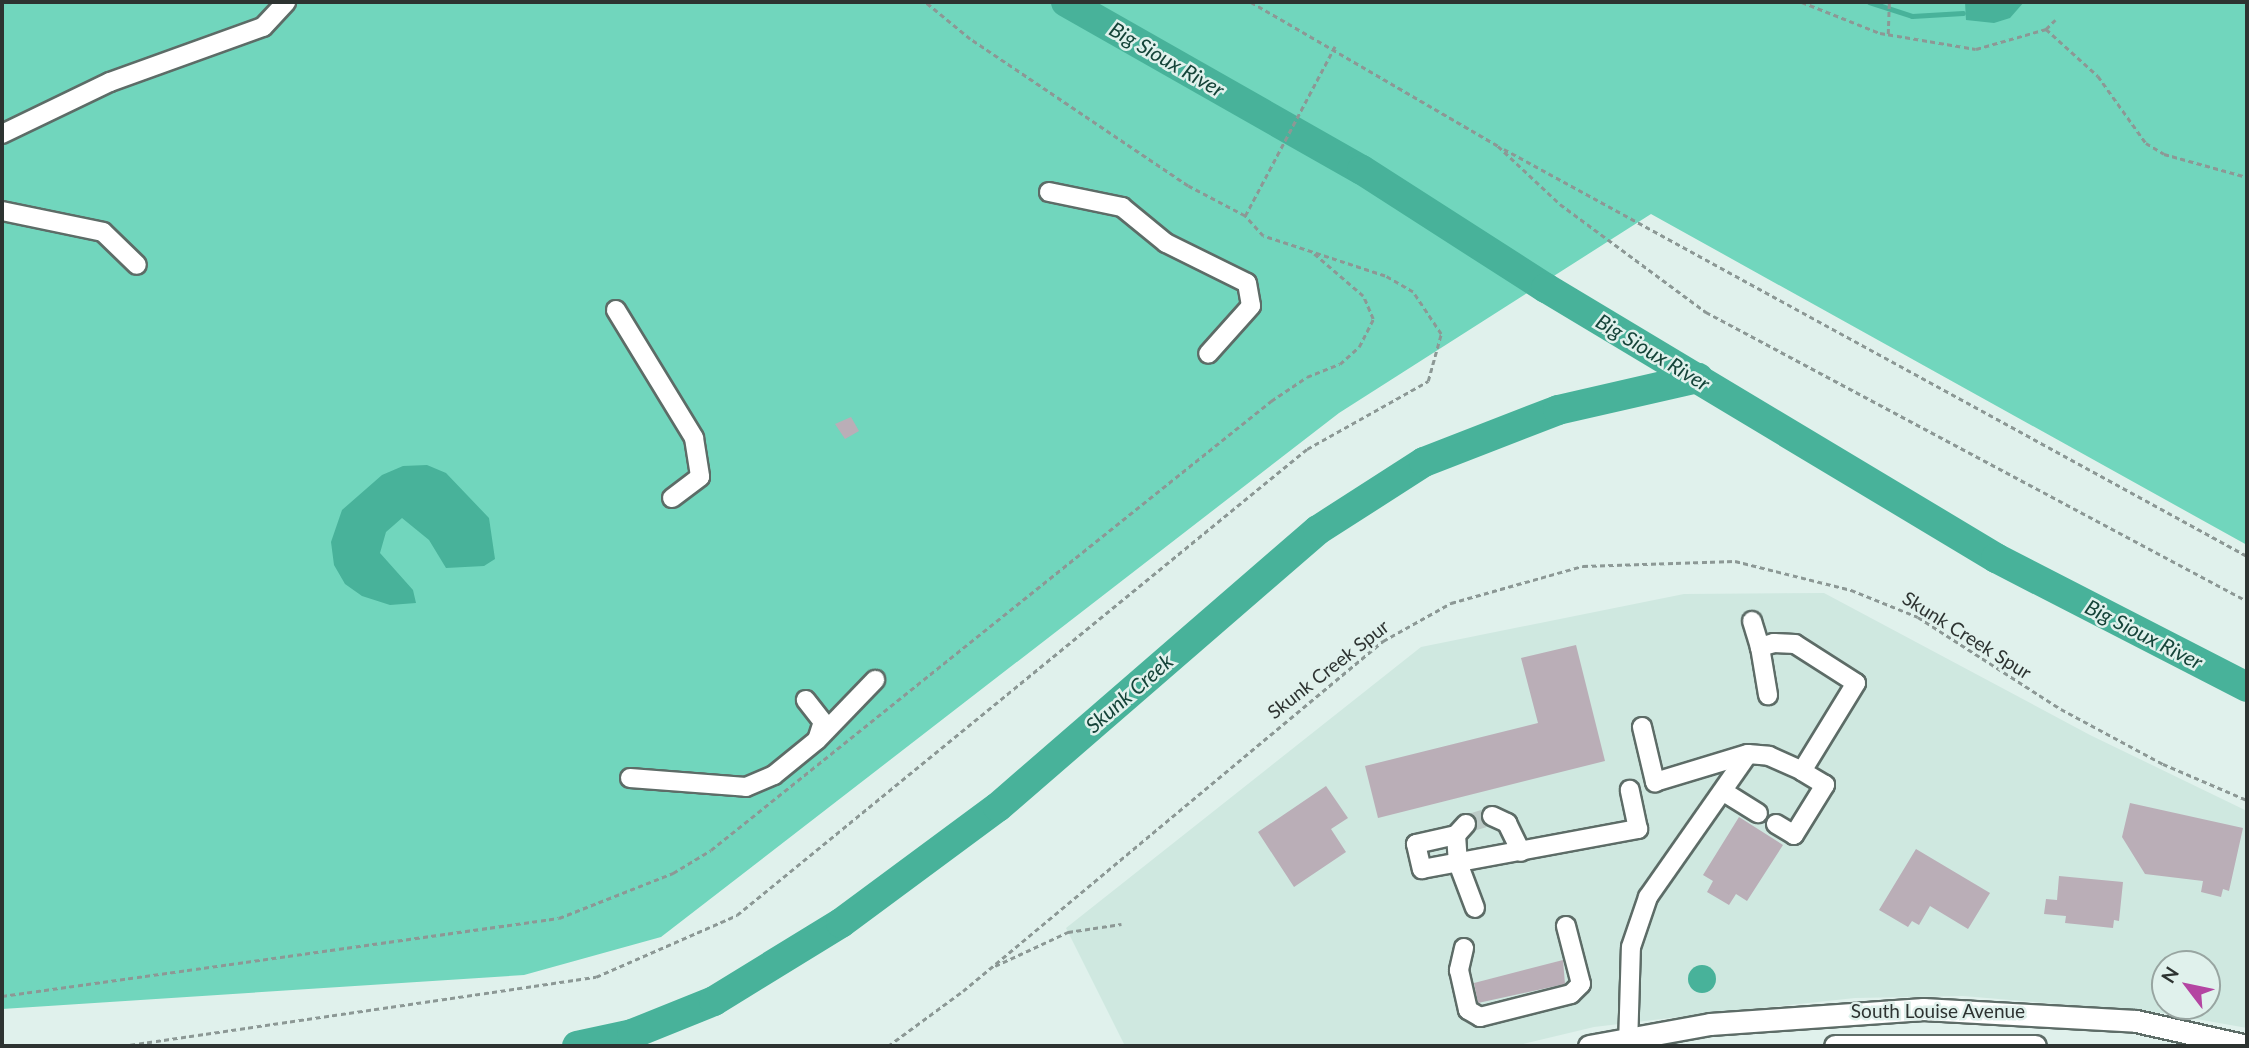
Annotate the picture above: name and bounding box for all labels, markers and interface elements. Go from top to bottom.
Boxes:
water label: Big Sioux River [1105,16,1229,102]
water label: Big Sioux River [1591,308,1715,396]
street label: Skunk Creek Spur [1898,586,2036,684]
water label: Big Sioux River [2081,594,2207,674]
street label: Skunk Creek Spur [1263,615,1393,723]
water label: Skunk Creek [1080,648,1178,738]
north arrow [2151,950,2221,1020]
text: N [2156,962,2183,987]
street label: South Louise Avenue [1851,1000,2025,1022]

